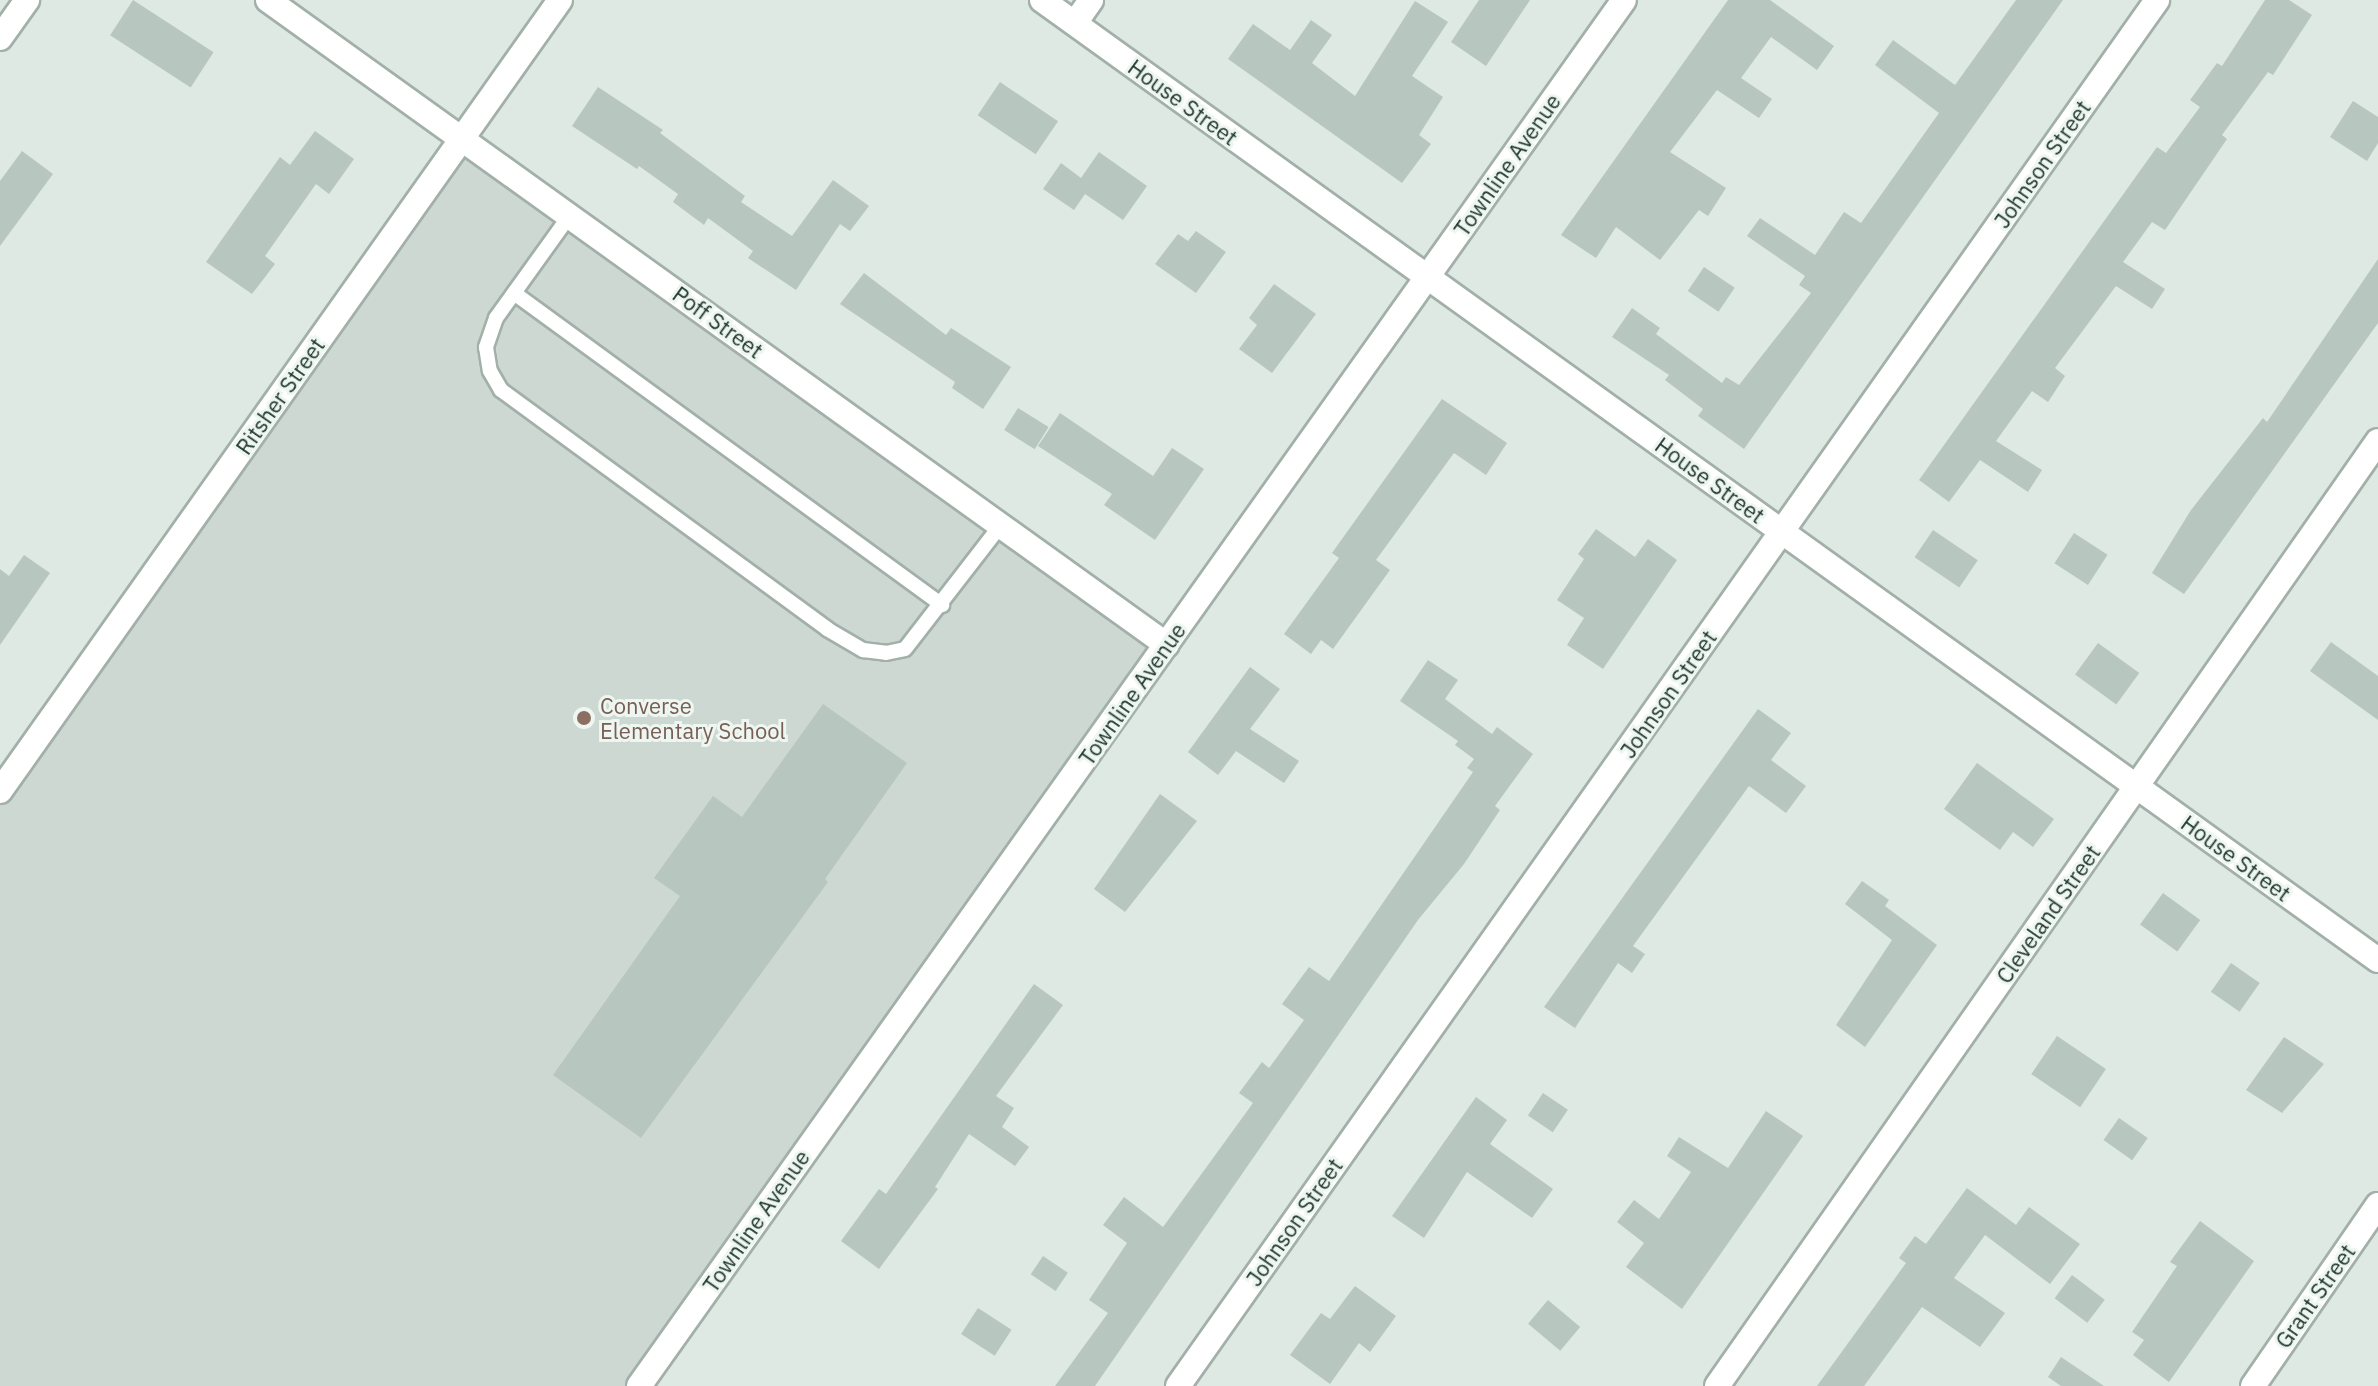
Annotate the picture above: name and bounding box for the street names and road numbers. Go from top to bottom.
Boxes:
street label: House Street [1123,53,1243,151]
street label: Townline Avenue [1448,89,1566,241]
street label: Johnson Street [1988,95,2096,233]
street label: Poff Street [668,280,768,364]
street label: Ritsher Street [230,333,330,459]
street label: House Street [1650,431,1770,529]
street label: Townline Avenue [1073,618,1191,770]
street label: Johnson Street [1614,625,1722,763]
street label: House Street [2176,809,2296,907]
street label: Cleveland Street [1990,840,2106,988]
street label: Townline Avenue [697,1145,815,1297]
street label: Johnson Street [1240,1153,1348,1291]
street label: Grant Street [2270,1239,2360,1353]

